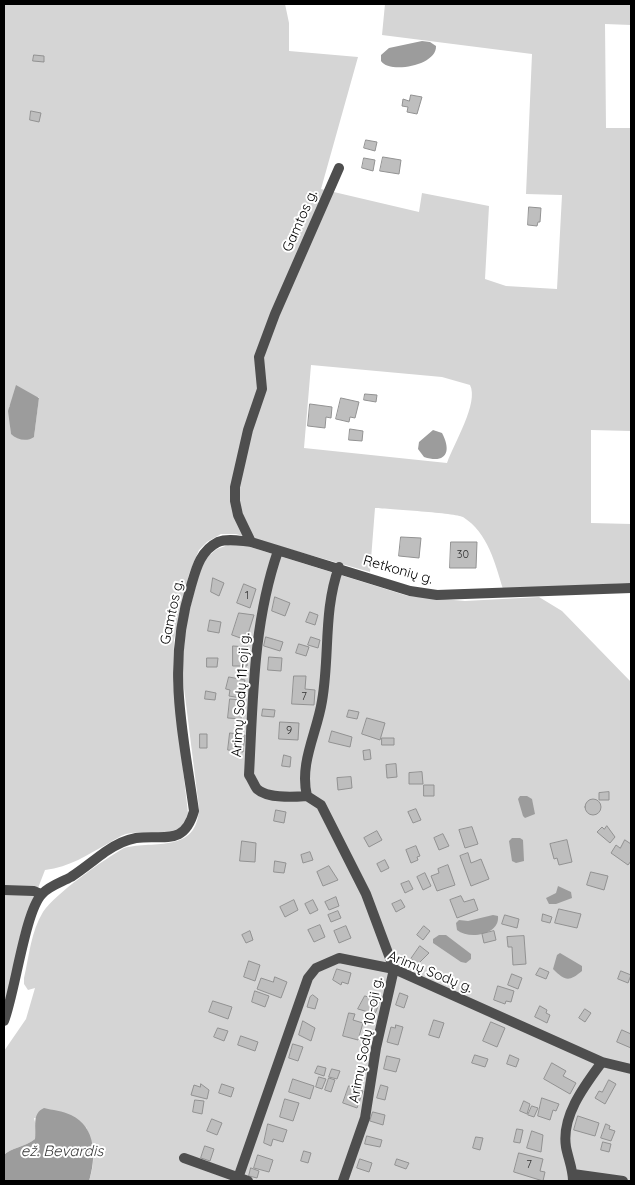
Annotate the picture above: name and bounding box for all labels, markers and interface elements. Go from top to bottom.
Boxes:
street label: Gamtos g. [279,187,321,255]
house number: 30 [457,548,469,562]
street label: Retkonių g. [361,552,435,588]
street label: Gamtos g. [157,578,187,646]
house number: 1 [245,589,249,603]
street label: Arimų Sodų 11-oji g. [228,632,254,758]
house number: 7 [301,690,307,704]
house number: 9 [286,724,292,738]
street label: Arimų Sodų g. [385,947,475,997]
street label: Arimų Sodų 10-oji g. [346,976,386,1104]
water label: ež. Bevardis [21,1142,103,1160]
house number: 7 [526,1158,532,1172]

